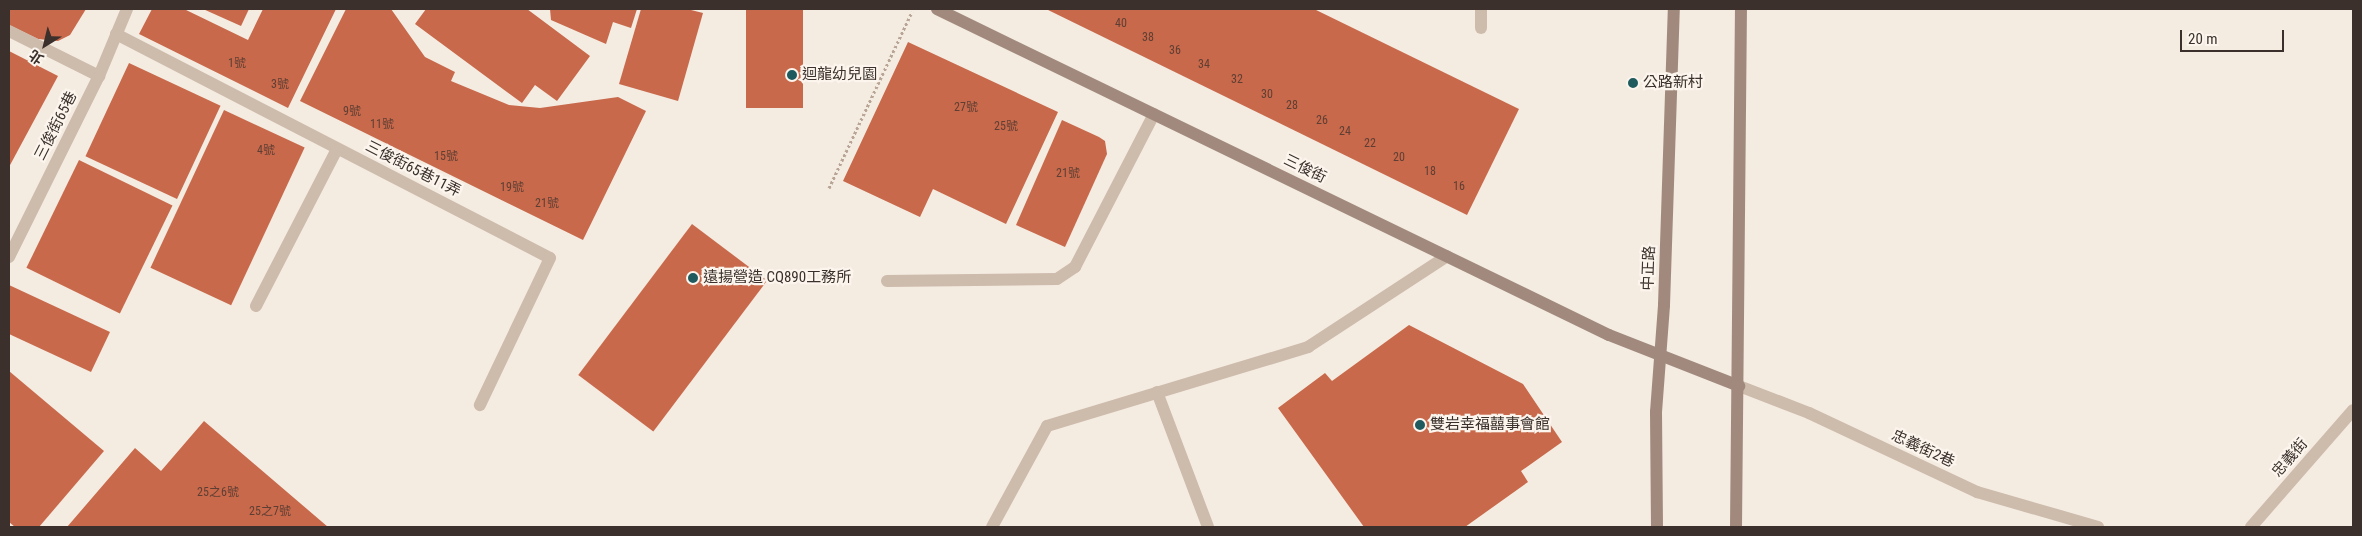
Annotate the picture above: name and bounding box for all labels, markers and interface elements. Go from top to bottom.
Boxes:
house number: 40 [1115,17,1127,31]
north arrow [20,20,70,70]
scale bar [2182,20,2286,52]
text: 20 m [2188,30,2218,48]
house number: 38 [1142,31,1154,45]
house number: 36 [1169,44,1181,58]
text: 北 [26,47,47,68]
house number: 1號 [228,57,246,71]
house number: 34 [1198,58,1210,72]
place label: 迴龍幼兒園 [802,66,877,84]
marker: 迴龍幼兒園 [786,69,798,81]
house number: 32 [1231,73,1243,87]
place label: 公路新村 [1643,74,1703,92]
marker: 公路新村 [1627,77,1639,89]
house number: 3號 [271,78,289,92]
house number: 30 [1261,88,1273,102]
street label: 三俊街65巷 [31,89,81,163]
house number: 28 [1286,99,1298,113]
house number: 27號 [954,101,978,115]
house number: 9號 [343,105,361,119]
house number: 26 [1316,114,1328,128]
house number: 11號 [370,118,394,132]
house number: 25號 [994,120,1018,134]
house number: 24 [1339,125,1351,139]
street label: 三俊街65巷11弄 [362,137,464,201]
house number: 22 [1364,137,1376,151]
house number: 4號 [257,144,275,158]
house number: 15號 [434,150,458,164]
street label: 三俊街 [1281,151,1329,187]
house number: 20 [1393,151,1405,165]
house number: 18 [1424,165,1436,179]
house number: 21號 [1056,167,1080,181]
house number: 16 [1453,180,1465,194]
house number: 19號 [500,181,524,195]
house number: 21號 [535,197,559,211]
street label: 中正路 [1639,245,1659,291]
place label: 遠揚營造 CQ890工務所 [703,269,851,287]
marker: 遠揚營造 CQ890工務所 [687,272,699,284]
place label: 雙岩幸福囍事會館 [1430,416,1550,434]
marker: 雙岩幸福囍事會館 [1414,419,1426,431]
street label: 忠義街2巷 [1889,427,1957,471]
street label: 忠義街 [2268,435,2312,481]
house number: 25之6號 [197,486,239,500]
house number: 25之7號 [249,505,291,519]

